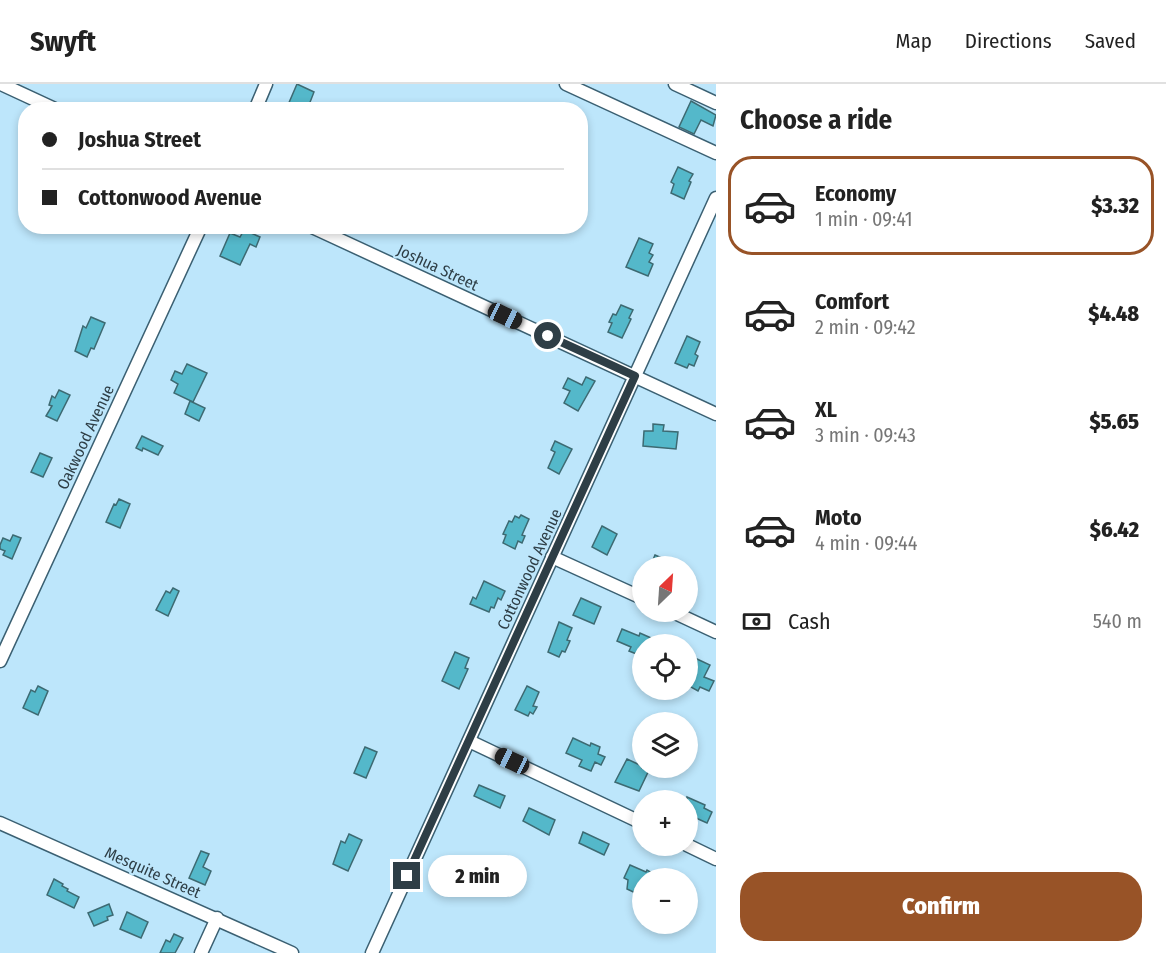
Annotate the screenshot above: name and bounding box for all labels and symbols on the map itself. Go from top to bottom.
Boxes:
street label: Joshua Street [394,240,482,295]
car [485,300,525,332]
route start [534,322,561,349]
street label: Oakwood Avenue [53,382,118,492]
street label: Cottonwood Avenue [493,506,566,633]
north arrow [632,556,698,622]
car [492,745,532,777]
street label: Mesquite Street [102,843,204,902]
callout: 2 min [428,855,527,897]
route end [393,862,420,889]

